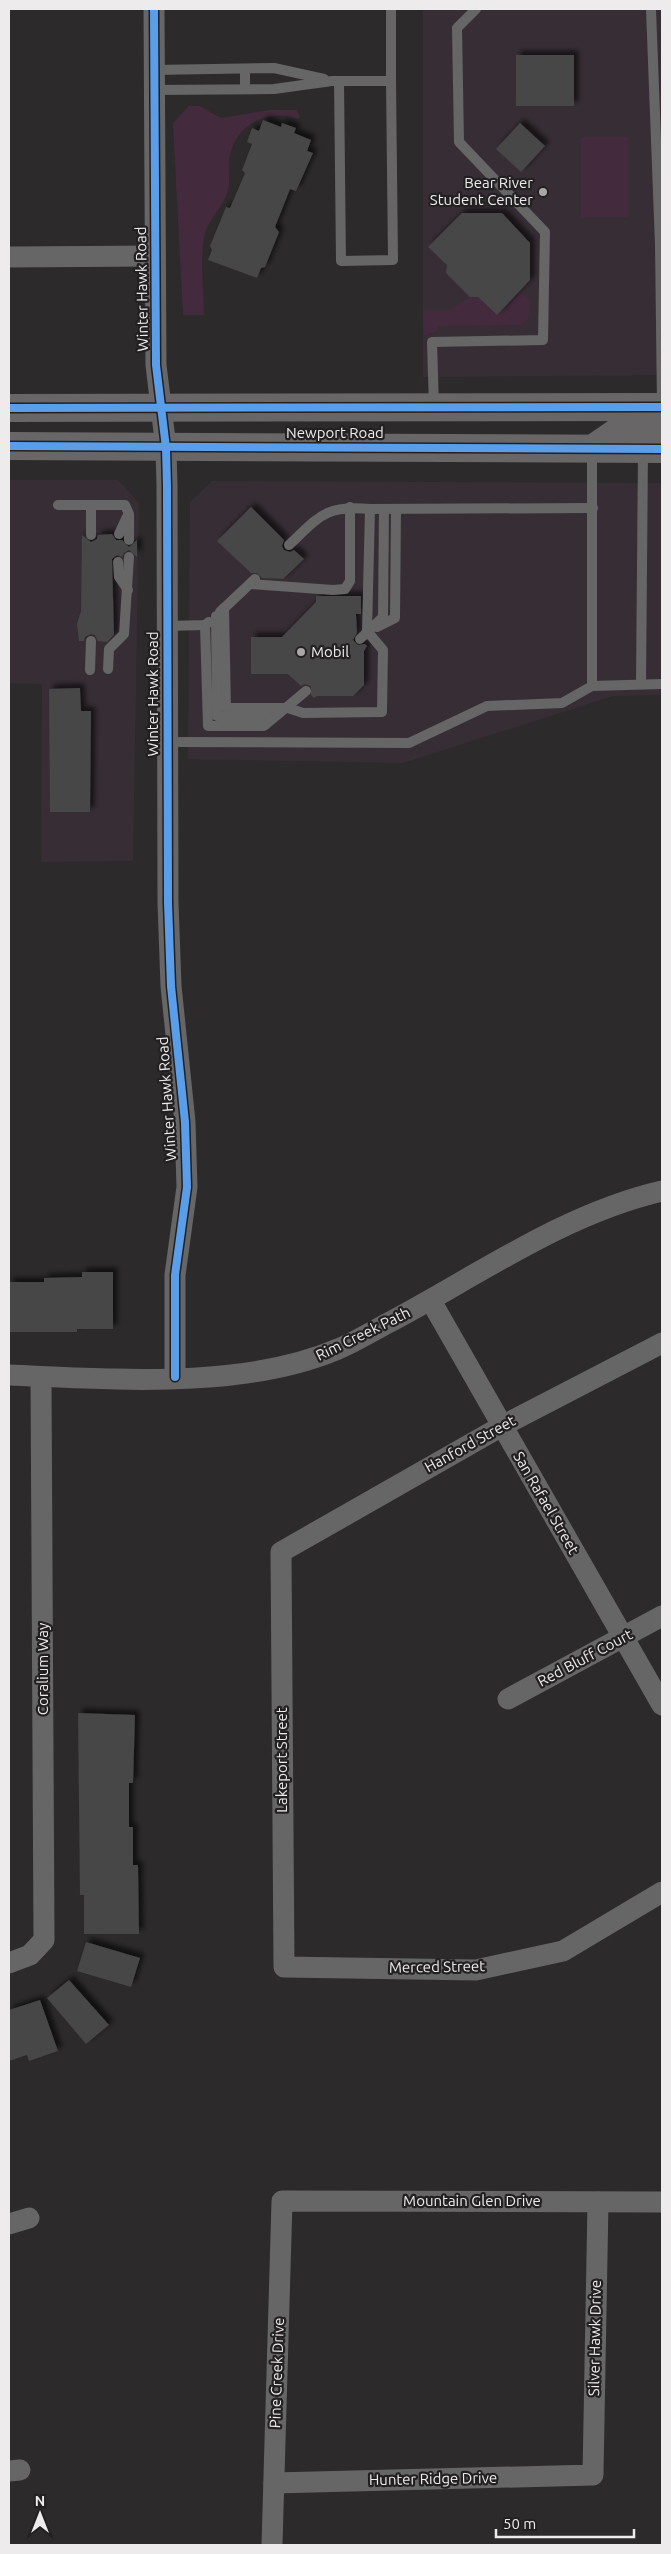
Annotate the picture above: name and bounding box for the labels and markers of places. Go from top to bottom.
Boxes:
place label: Bear River Student Center [430,174,533,208]
marker: Bear River Student Center [537,186,549,198]
place label: Mobil [311,643,349,660]
marker: Mobil [295,646,307,658]

